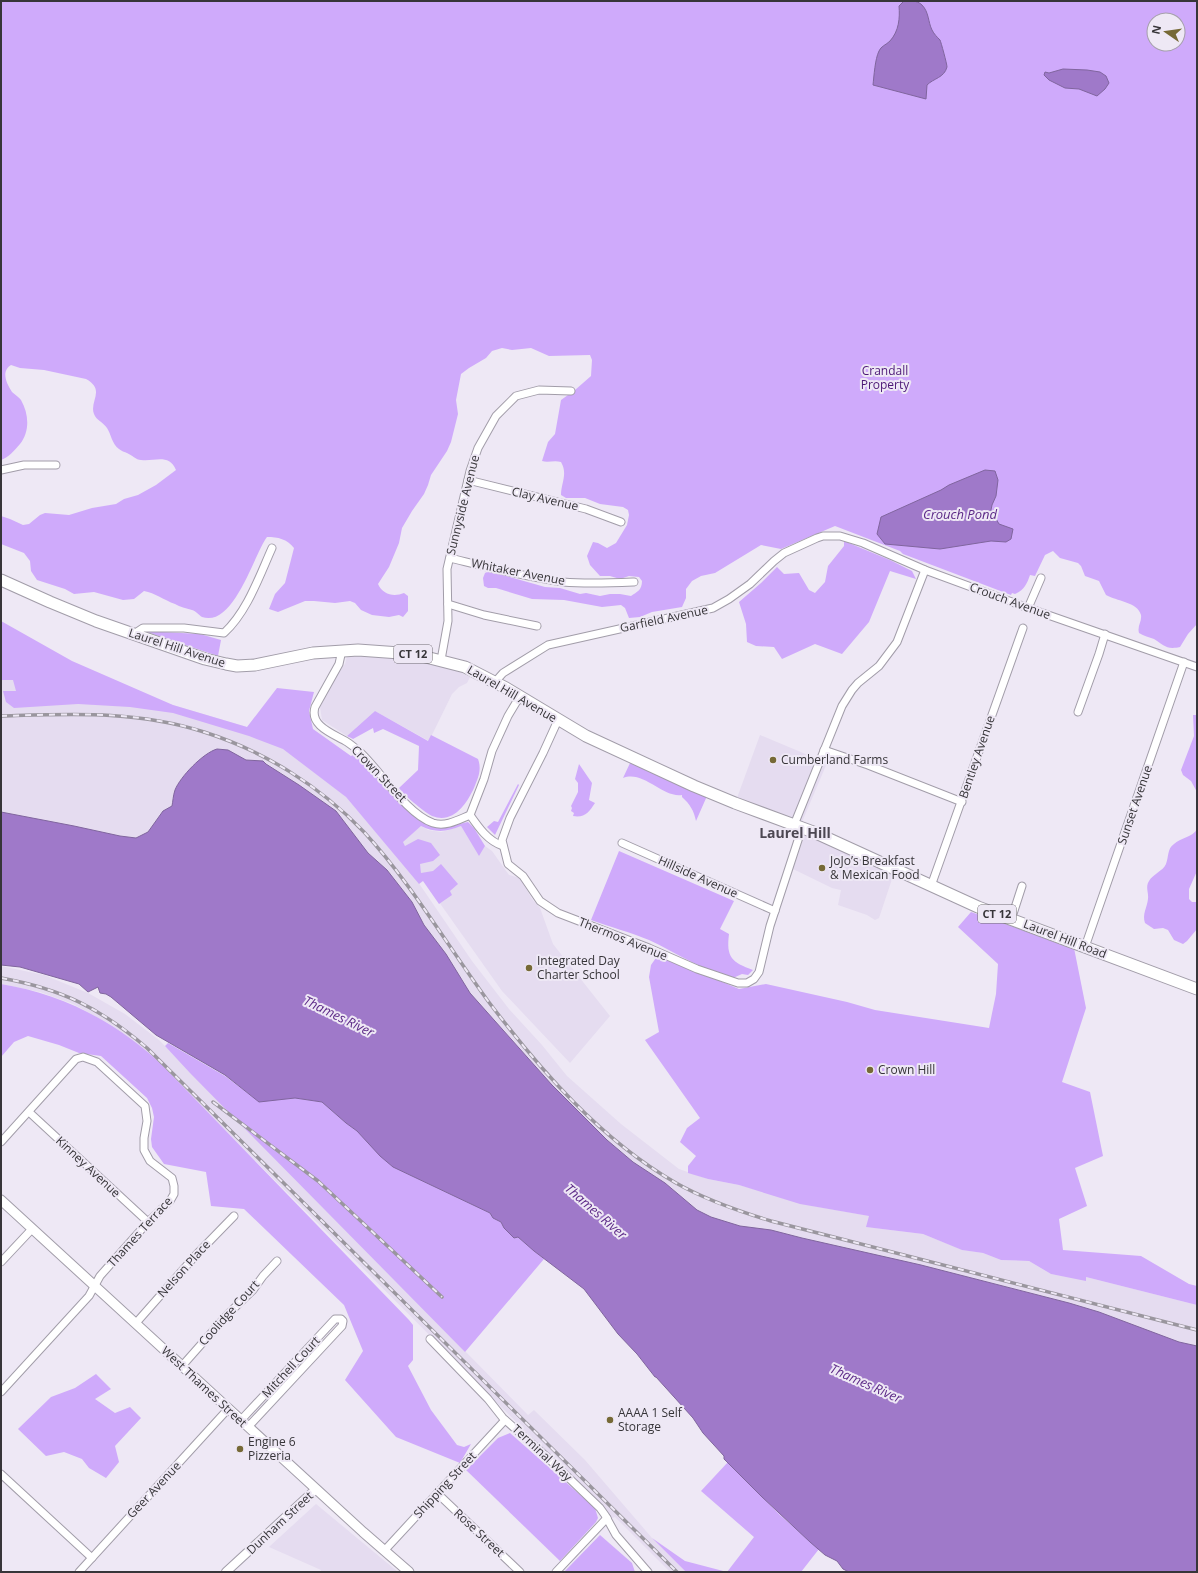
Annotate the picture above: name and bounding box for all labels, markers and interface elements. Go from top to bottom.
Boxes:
north arrow [1146,12,1186,52]
text: N [1147,24,1164,36]
park label: Crandall Property [861,362,910,393]
street label: Sunnyside Avenue [442,453,483,557]
street label: Clay Avenue [510,483,580,515]
water label: Crouch Pond [923,505,997,523]
street label: Whitaker Avenue [470,554,567,589]
street label: Crouch Avenue [967,578,1053,623]
street label: Garfield Avenue [618,601,710,636]
street label: Laurel Hill Avenue [127,624,228,671]
road number: CT 12 [394,645,432,663]
street label: Laurel Hill Avenue [464,661,560,726]
street label: Bentley Avenue [954,713,999,801]
street label: Crown Street [348,741,411,806]
place label: Cumberland Farms [781,751,888,768]
marker: Cumberland Farms [768,755,778,765]
street label: Sunset Avenue [1113,763,1156,847]
district label: Laurel Hill [759,823,831,842]
street label: Hillside Avenue [656,851,741,902]
place label: JoJo’s Breakfast & Mexican Food [829,852,920,883]
marker: JoJo’s Breakfast & Mexican Food [817,863,827,873]
road number: CT 12 [978,905,1016,923]
street label: Thermos Avenue [576,913,670,964]
street label: Laurel Hill Road [1021,915,1109,962]
place label: Integrated Day Charter School [537,952,621,983]
marker: Integrated Day Charter School [524,963,534,973]
water label: Thames River [301,991,378,1041]
place label: Crown Hill [878,1061,935,1078]
marker: Crown Hill [865,1065,875,1075]
street label: Kinney Avenue [52,1132,125,1201]
water label: Thames River [561,1179,631,1243]
street label: Thames Terrace [103,1192,176,1271]
street label: Nelson Place [153,1236,214,1301]
street label: Coolidge Court [195,1276,263,1349]
street label: Mitchell Court [258,1332,324,1401]
street label: West Thames Street [158,1342,251,1431]
water label: Thames River [827,1359,905,1407]
place label: AAAA 1 Self Storage [618,1404,683,1435]
marker: AAAA 1 Self Storage [605,1415,615,1425]
street label: Terminal Way [509,1420,577,1486]
place label: Engine 6 Pizzeria [248,1433,296,1464]
marker: Engine 6 Pizzeria [235,1444,245,1454]
street label: Shipping Street [409,1448,480,1522]
street label: Geer Avenue [123,1457,185,1522]
street label: Dunham Street [243,1487,317,1558]
street label: Rose Street [450,1505,508,1561]

